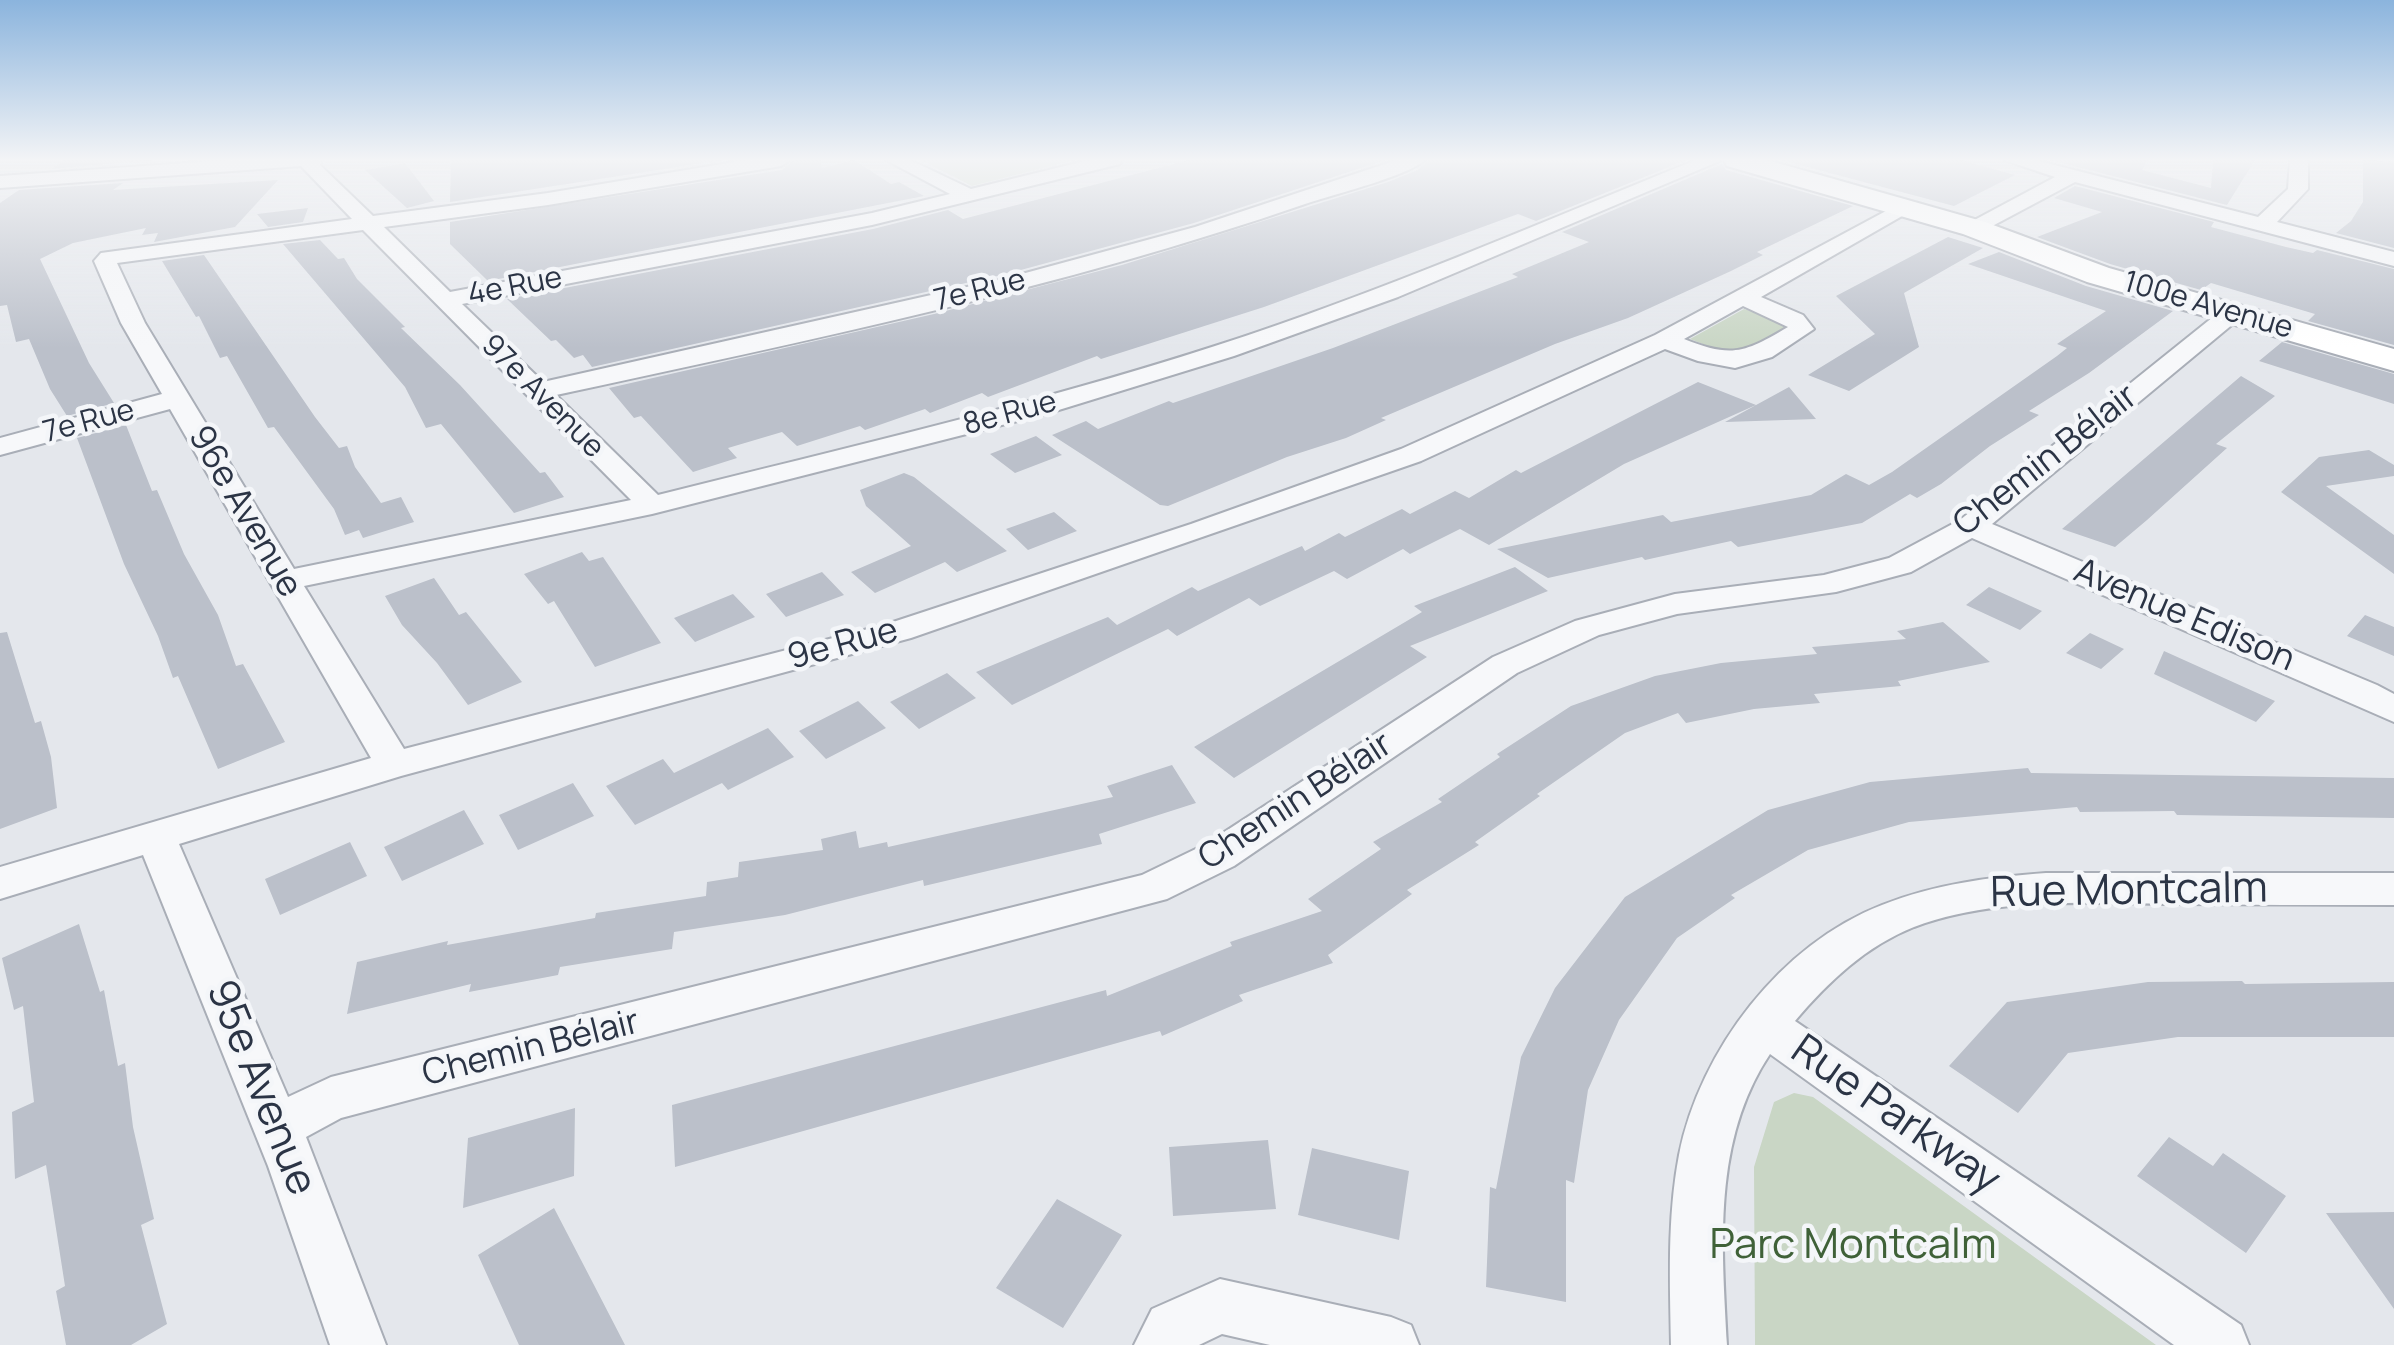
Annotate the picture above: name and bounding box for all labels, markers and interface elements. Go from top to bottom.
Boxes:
street label: 4e Rue [465,260,565,314]
street label: 7e Rue [931,262,1029,320]
street label: 100e Avenue [2119,265,2297,347]
street label: 97e Avenue [473,328,611,466]
street label: Chemin Bélair [1946,376,2146,546]
street label: 8e Rue [959,384,1061,444]
street label: 7e Rue [39,393,139,451]
street label: 96e Avenue [178,419,310,605]
street label: Avenue Edison [2067,551,2301,681]
street label: 9e Rue [783,610,903,680]
street label: Chemin Bélair [1192,724,1400,880]
street label: Rue Montcalm [1990,864,2268,920]
street label: 95e Avenue [194,973,326,1203]
street label: Chemin Bélair [418,1002,644,1096]
street label: Rue Parkway [1781,1026,2009,1206]
park label: Parc Montcalm [1709,1221,1997,1271]

